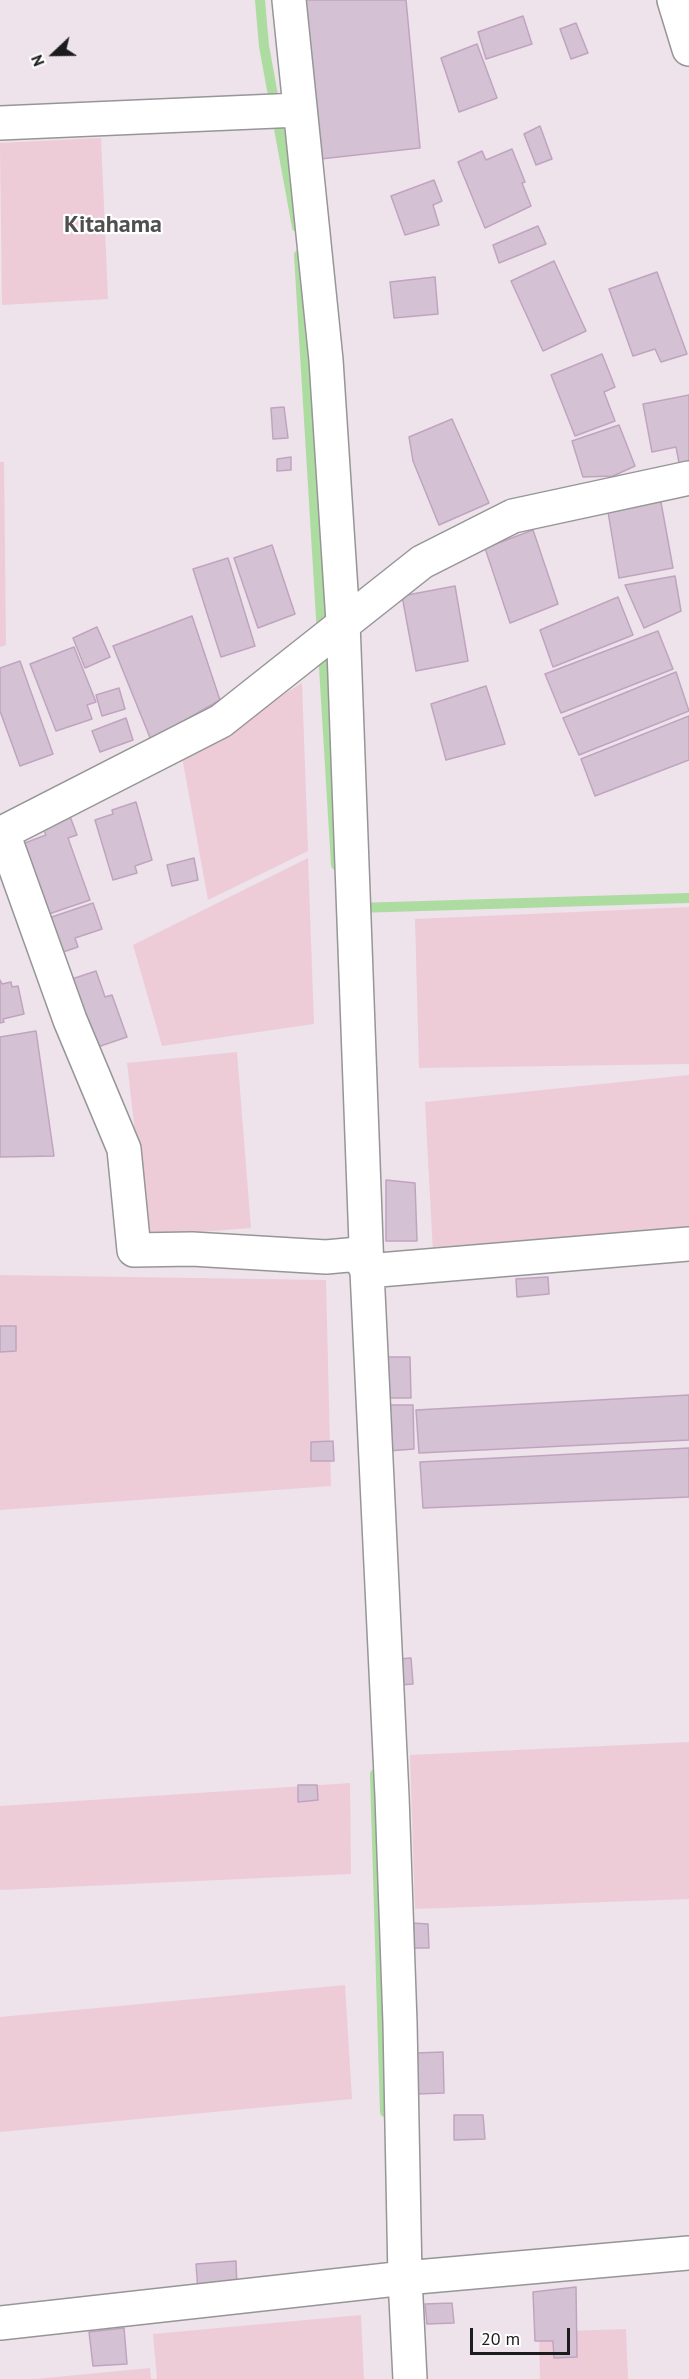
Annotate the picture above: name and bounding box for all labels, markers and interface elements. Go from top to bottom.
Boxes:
north arrow [24,24,84,84]
text: N [26,52,49,69]
district label: Kitahama [64,211,162,239]
scale bar [473,2316,574,2354]
text: 20 m [481,2327,520,2350]

